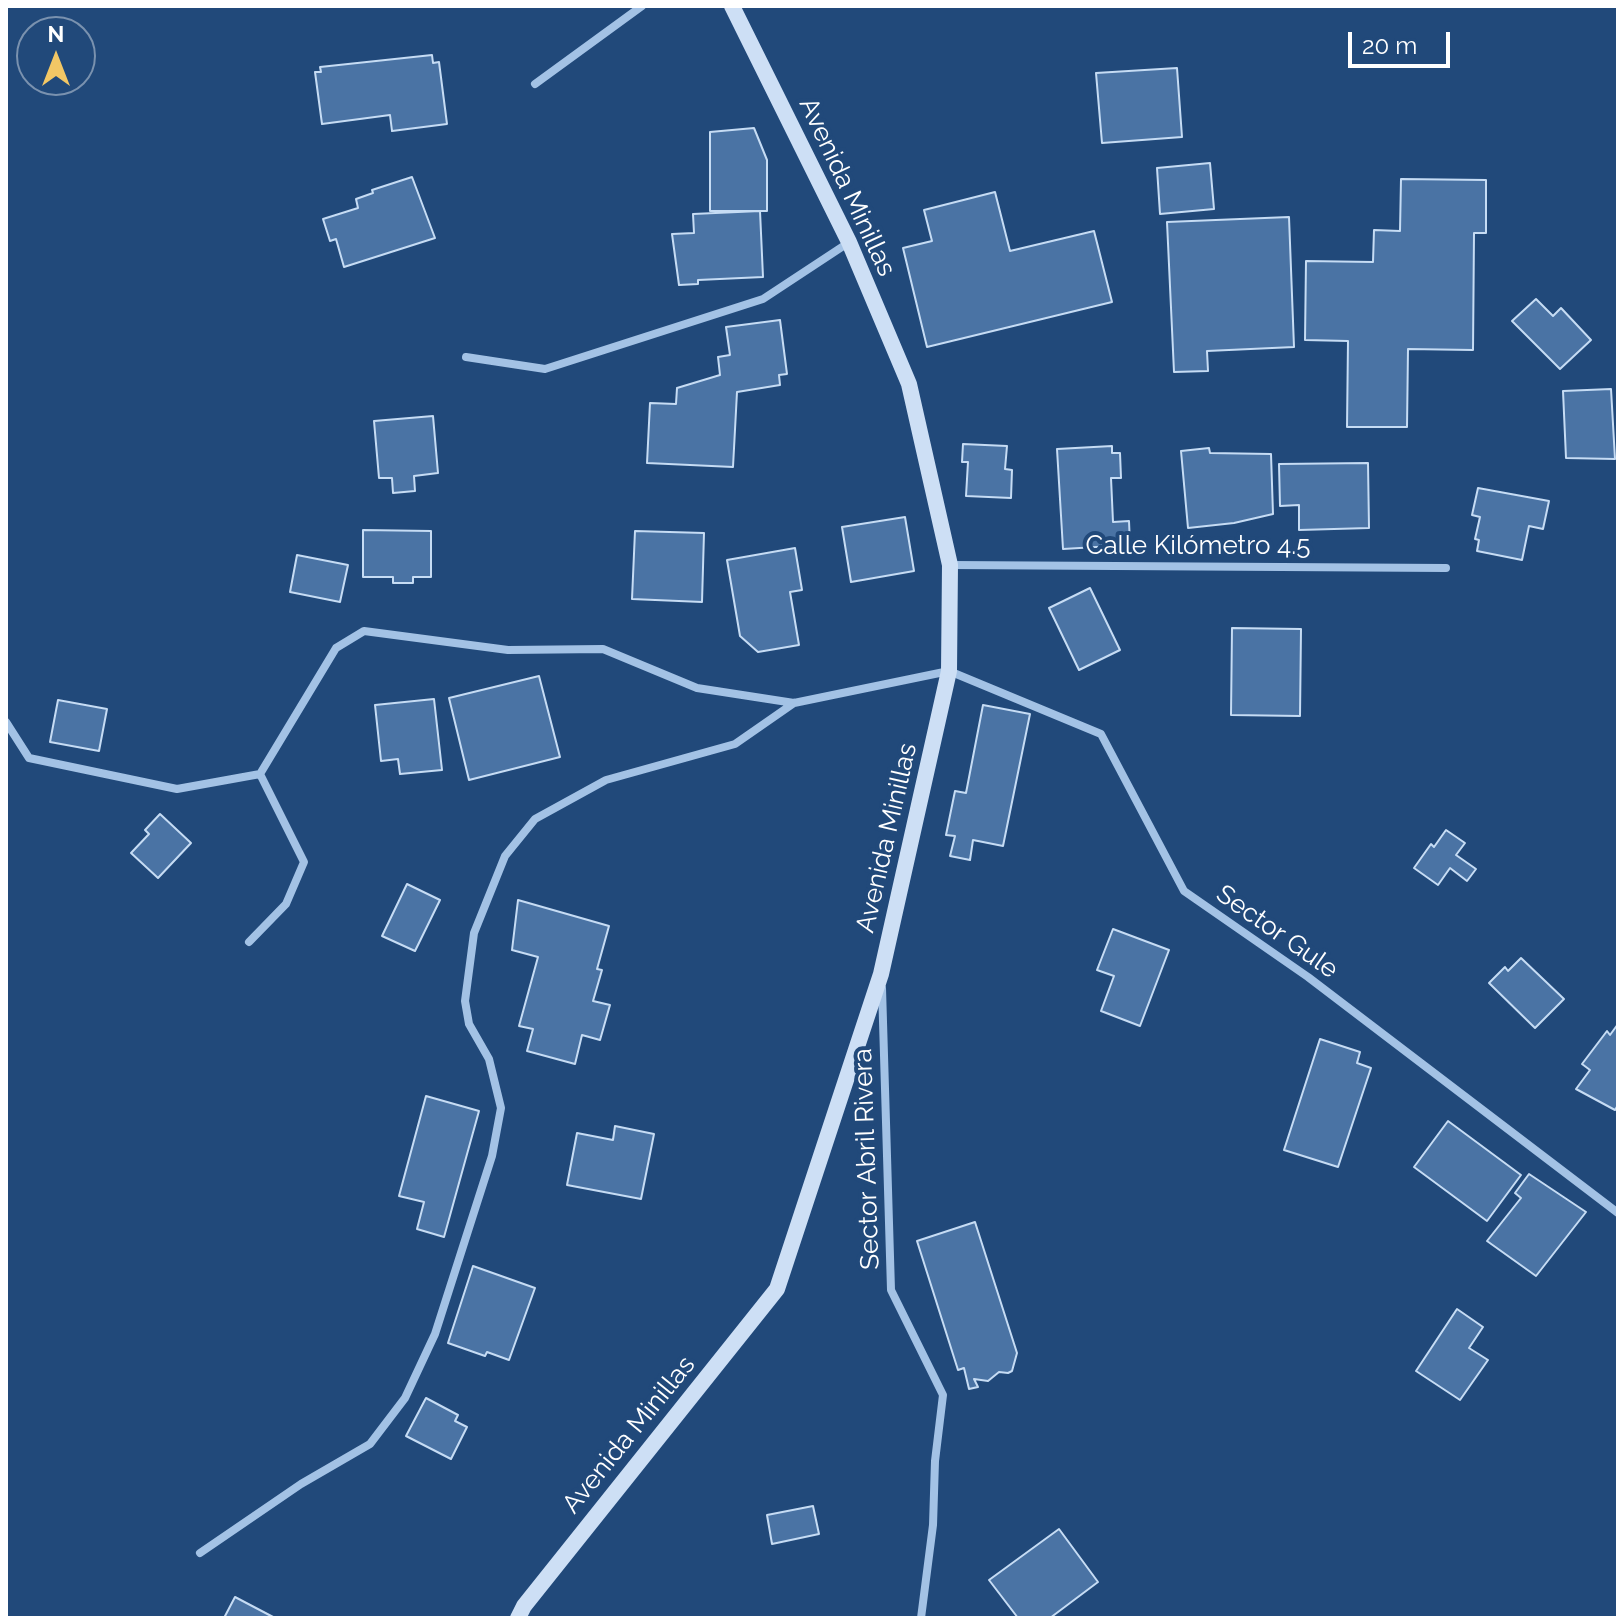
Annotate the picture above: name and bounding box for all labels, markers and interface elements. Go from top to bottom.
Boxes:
north arrow [16,16,96,96]
scale bar [1352,16,1454,66]
text: N [48,21,64,47]
text: 20 m [1362,31,1417,60]
street label: Avenida Minillas [792,93,902,281]
street label: Calle Kilómetro 4.5 [1086,530,1310,562]
street label: Avenida Minillas [850,740,924,936]
street label: Sector Gule [1210,879,1344,985]
street label: Sector Abril Rivera [848,1048,886,1270]
street label: Avenida Minillas [556,1350,702,1520]

